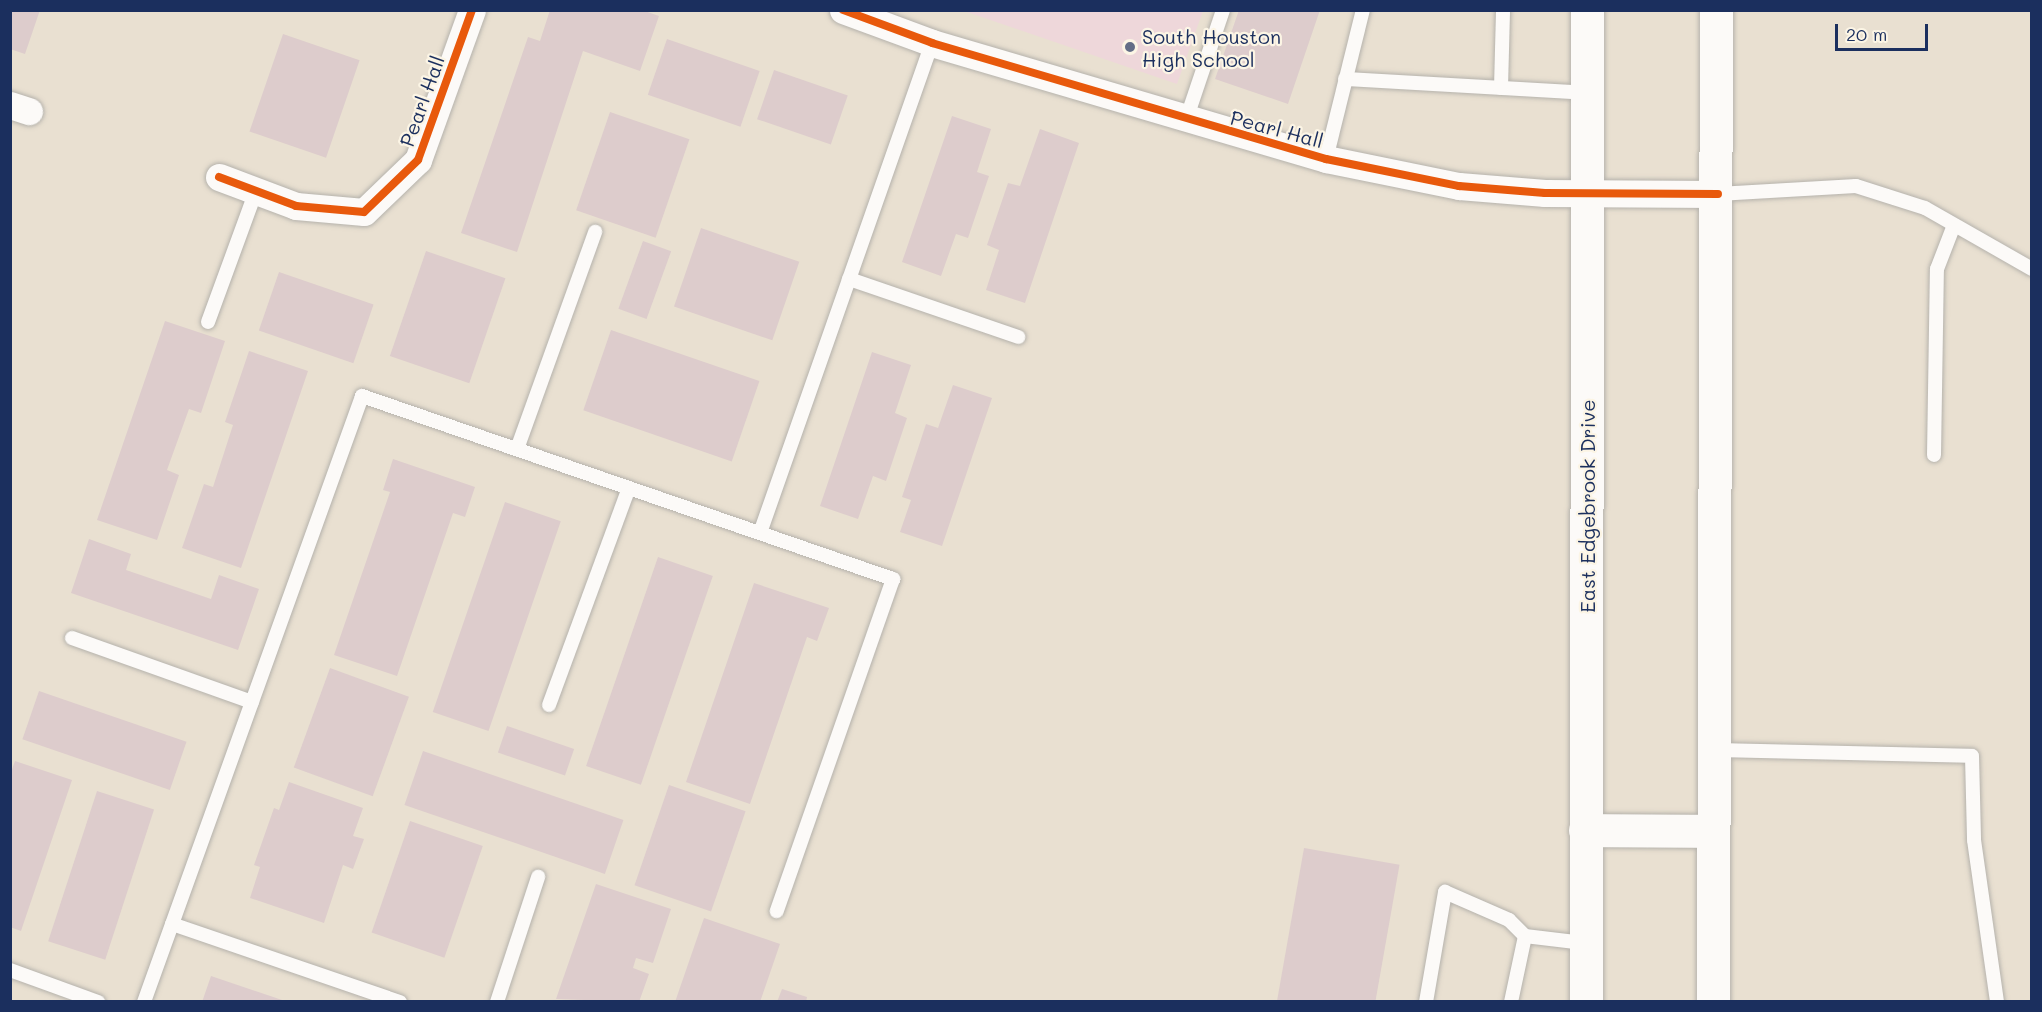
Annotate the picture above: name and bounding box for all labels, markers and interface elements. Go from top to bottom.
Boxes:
scale bar [1838,12,1931,50]
text: 20 m [1846,22,1887,46]
place label: South Houston High School [1142,24,1281,71]
marker: South Houston High School [1123,40,1137,54]
street label: Pearl Hall [394,52,450,150]
street label: Pearl Hall [1228,105,1326,153]
street label: East Edgebrook Drive [1575,399,1599,613]

